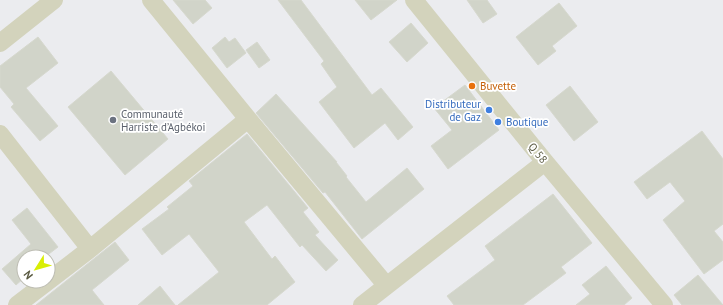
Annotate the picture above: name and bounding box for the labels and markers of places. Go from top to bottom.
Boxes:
place label: Buvette [480,79,516,93]
marker: Buvette [467,81,477,91]
place label: Distributeur de Gaz [425,97,481,124]
marker: Distributeur de Gaz [484,105,494,115]
place label: Communauté Harriste d’Agbékoi [121,107,206,134]
marker: Communauté Harriste d’Agbékoi [108,115,118,125]
place label: Boutique [506,115,549,129]
marker: Boutique [493,117,503,127]

